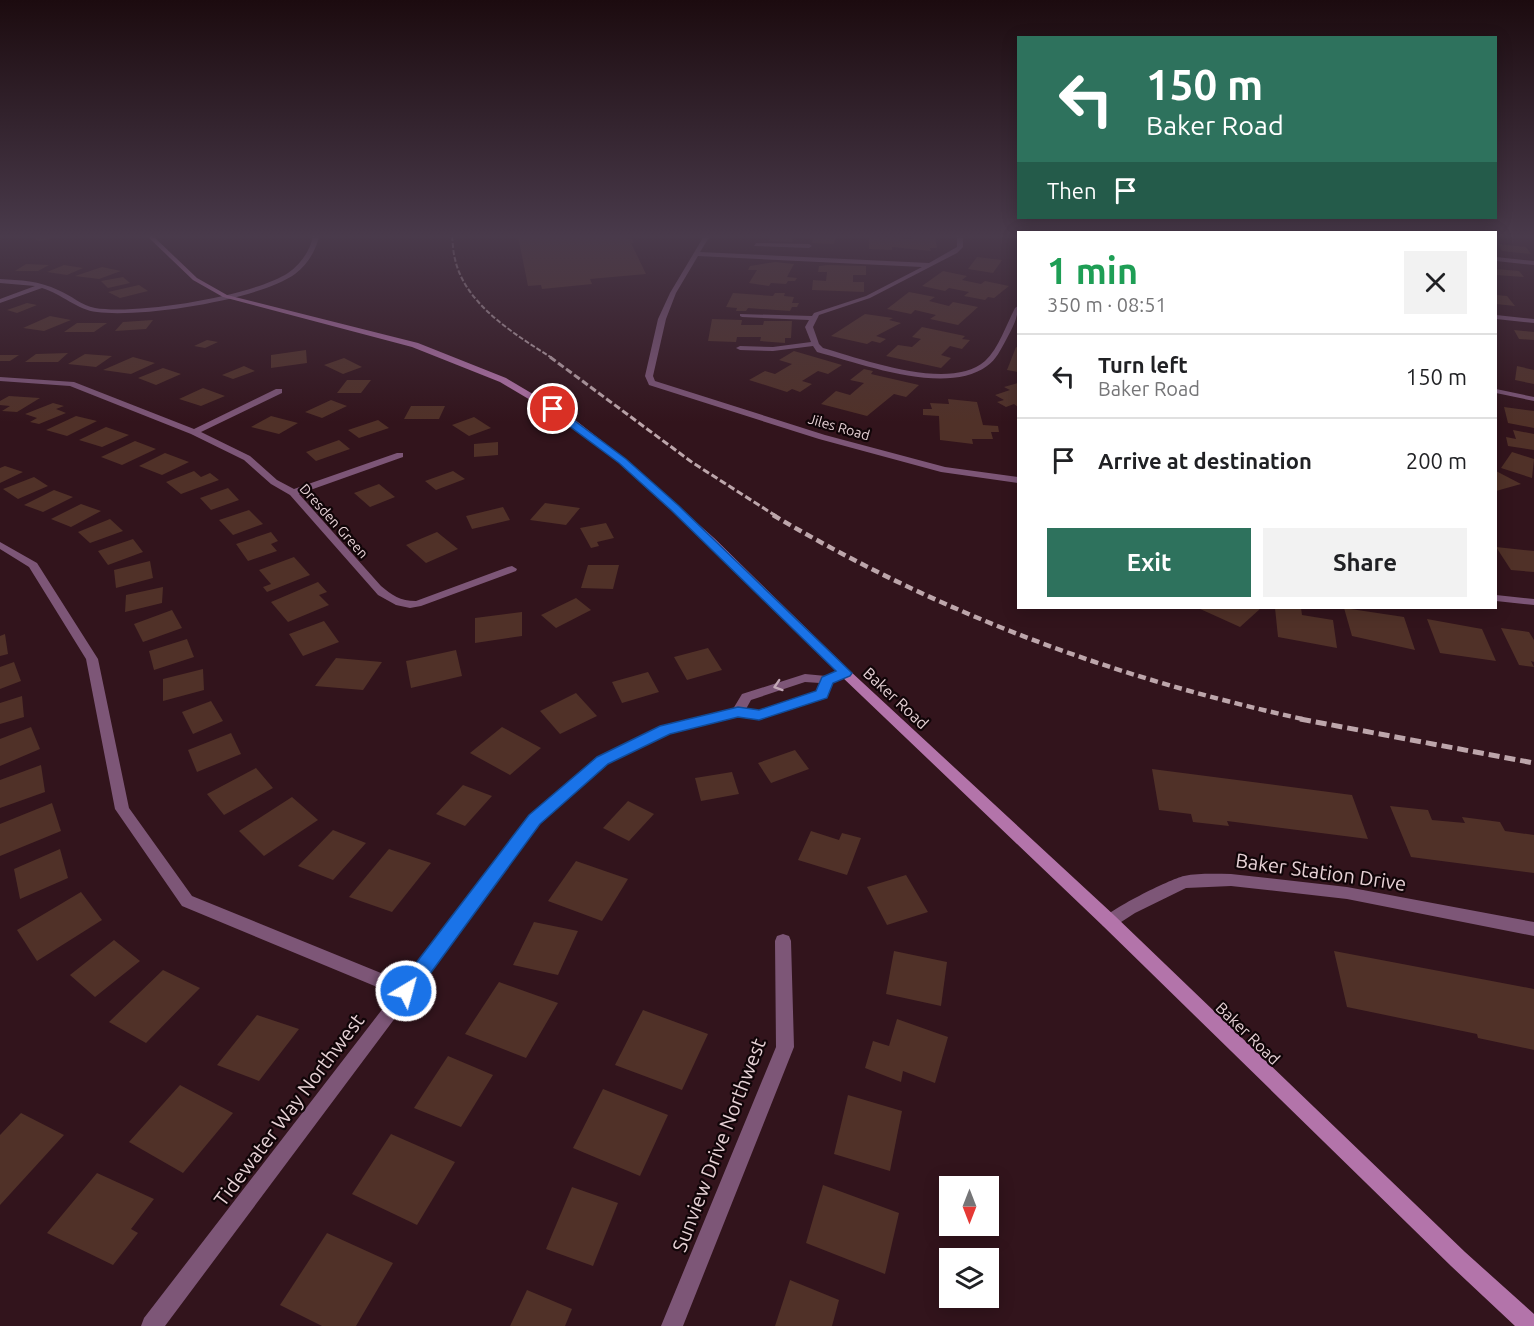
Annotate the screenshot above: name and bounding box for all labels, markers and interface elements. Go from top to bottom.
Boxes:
icon: left [1047,60,1125,138]
text: 150 m [1146,61,1263,108]
text: Baker Road [1146,110,1284,140]
icon: arrive [1109,174,1142,207]
text: Then [1047,178,1097,203]
text: 1 min [1047,250,1138,291]
button: close [1404,251,1467,314]
text: 350 m · 08:51 [1047,293,1167,316]
text: Turn left [1098,352,1188,377]
icon: left [1047,360,1080,393]
text: 150 m [1406,364,1467,389]
text: Baker Road [1098,377,1200,400]
pin [527,383,578,434]
icon: arrive [536,392,569,425]
street label: Jiles Road [806,411,872,443]
icon: arrive [1047,444,1080,477]
text: Arrive at destination [1098,448,1312,473]
text: 200 m [1406,448,1467,473]
street label: Dresden Green [297,481,371,561]
button: Exit [1047,528,1251,597]
button: Share [1263,528,1467,597]
street label: Baker Road [860,664,932,732]
one-way arrow [773,679,784,692]
street label: Baker Station Drive [1234,848,1408,895]
position arrow [374,959,438,1023]
street label: Baker Road [1212,998,1284,1068]
street label: Tidewater Way Northwest [209,1009,368,1210]
street label: Sunview Drive Northwest [667,1035,770,1255]
north arrow [939,1176,999,1236]
map controls [939,1176,999,1308]
button: layers [939,1248,999,1308]

